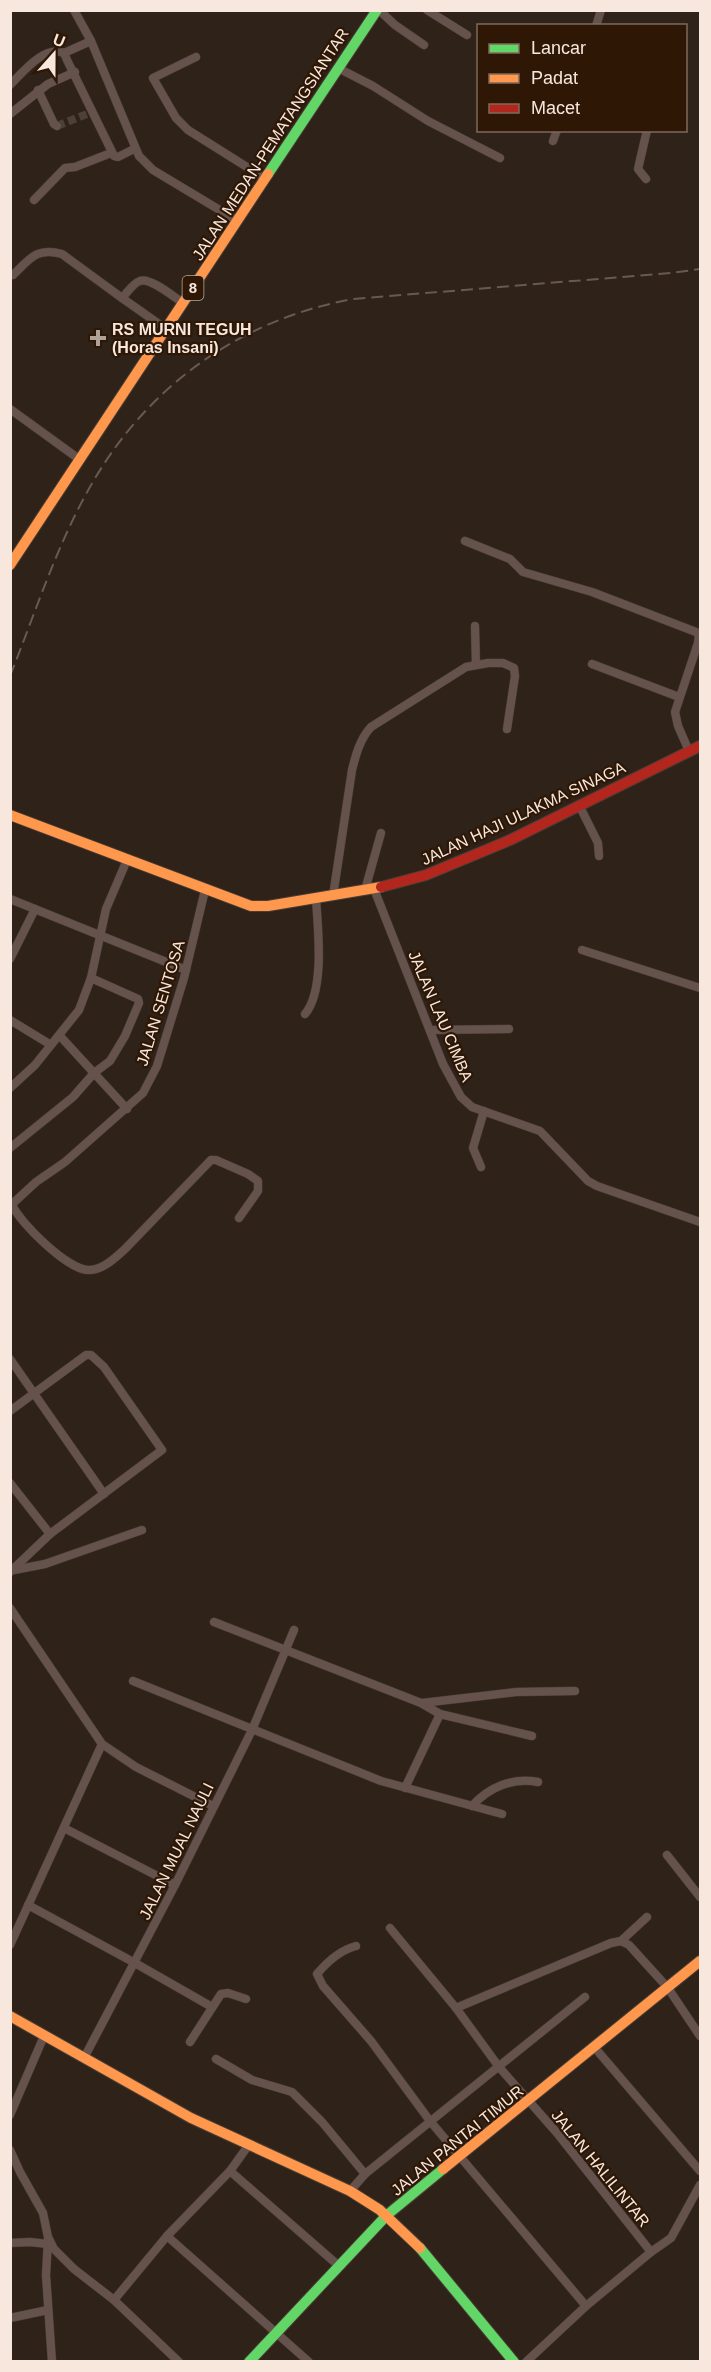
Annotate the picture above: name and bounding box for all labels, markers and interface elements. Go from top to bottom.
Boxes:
north arrow [24,24,84,84]
legend [477,24,687,132]
street label: JALAN MEDAN-PEMATANGSIANTAR [189,25,352,263]
text: U [51,30,68,50]
text: Lancar [531,38,586,58]
text: Padat [531,68,578,88]
text: Macet [531,98,580,118]
road number: 8 [182,276,204,300]
place label: RS MURNI TEGUH (Horas Insani) [112,321,252,356]
marker: RS MURNI TEGUH (Horas Insani) [89,329,107,347]
street label: JALAN HAJI ULAKMA SINAGA [418,758,628,868]
street label: JALAN SENTOSA [133,938,188,1068]
street label: JALAN LAU CIMBA [405,948,476,1084]
street label: JALAN MUAL NAULI [136,1780,217,1922]
street label: JALAN PANTAI TIMUR [388,2082,527,2199]
street label: JALAN HALILINTAR [548,2106,653,2230]

